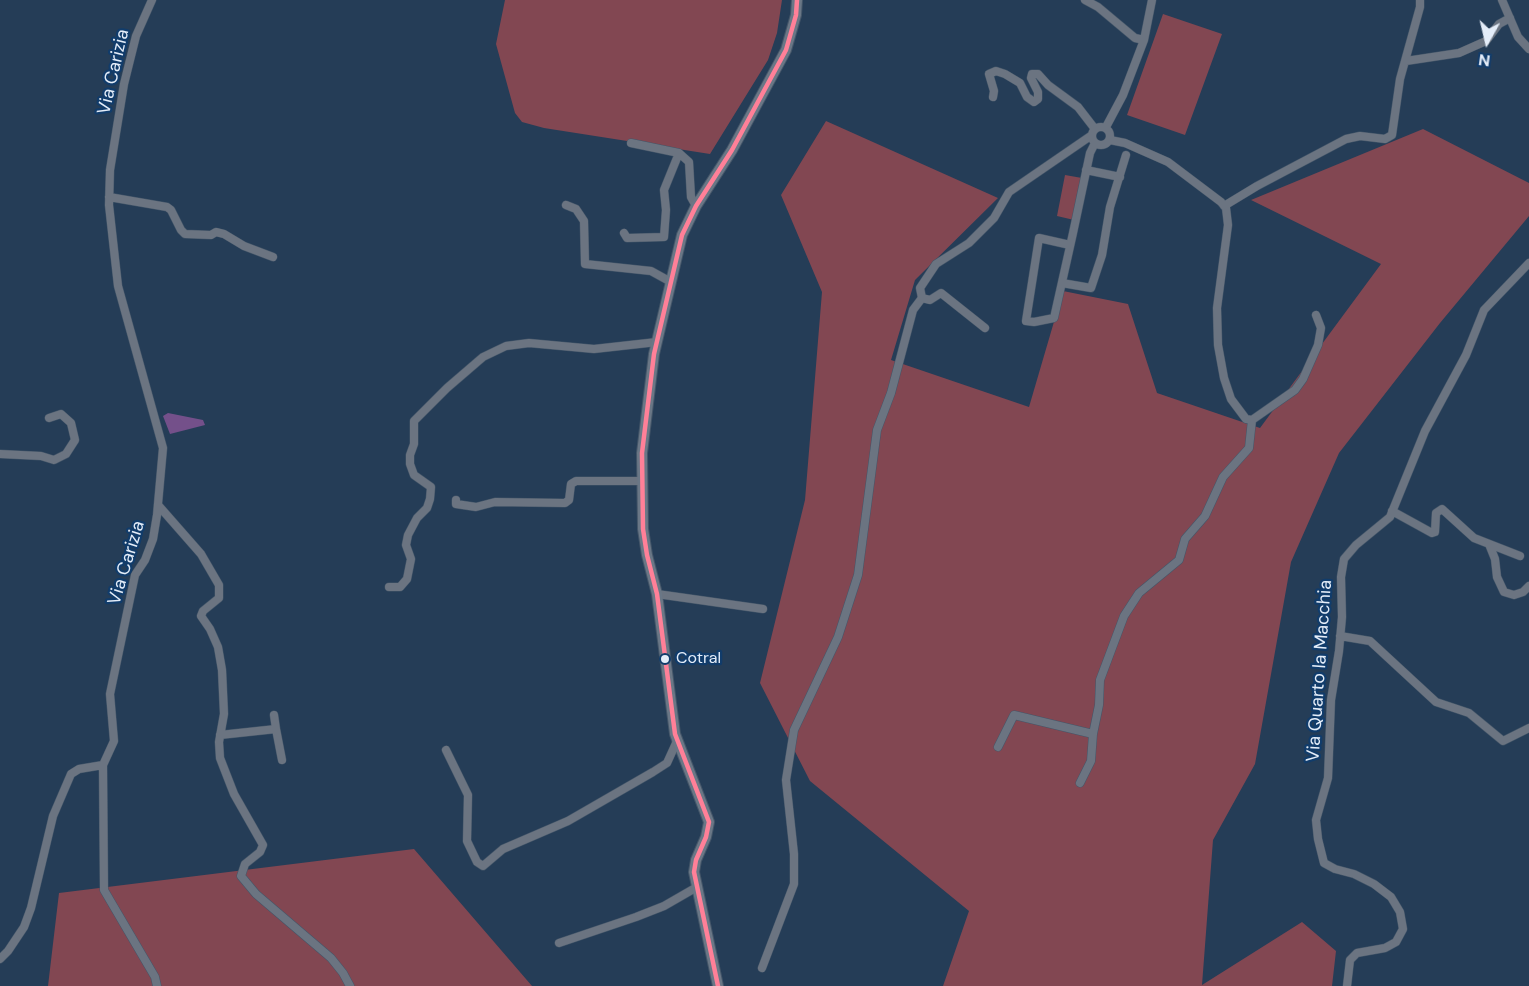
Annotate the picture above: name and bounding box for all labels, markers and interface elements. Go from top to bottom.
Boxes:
north arrow [1457,12,1517,72]
street label: Via Carizia [94,27,134,117]
text: N [1477,49,1492,72]
street label: Via Carizia [104,518,150,608]
street label: Via Quarto la Macchia [1303,579,1337,763]
place label: Cotral [676,649,721,669]
marker: Cotral [659,653,671,665]

